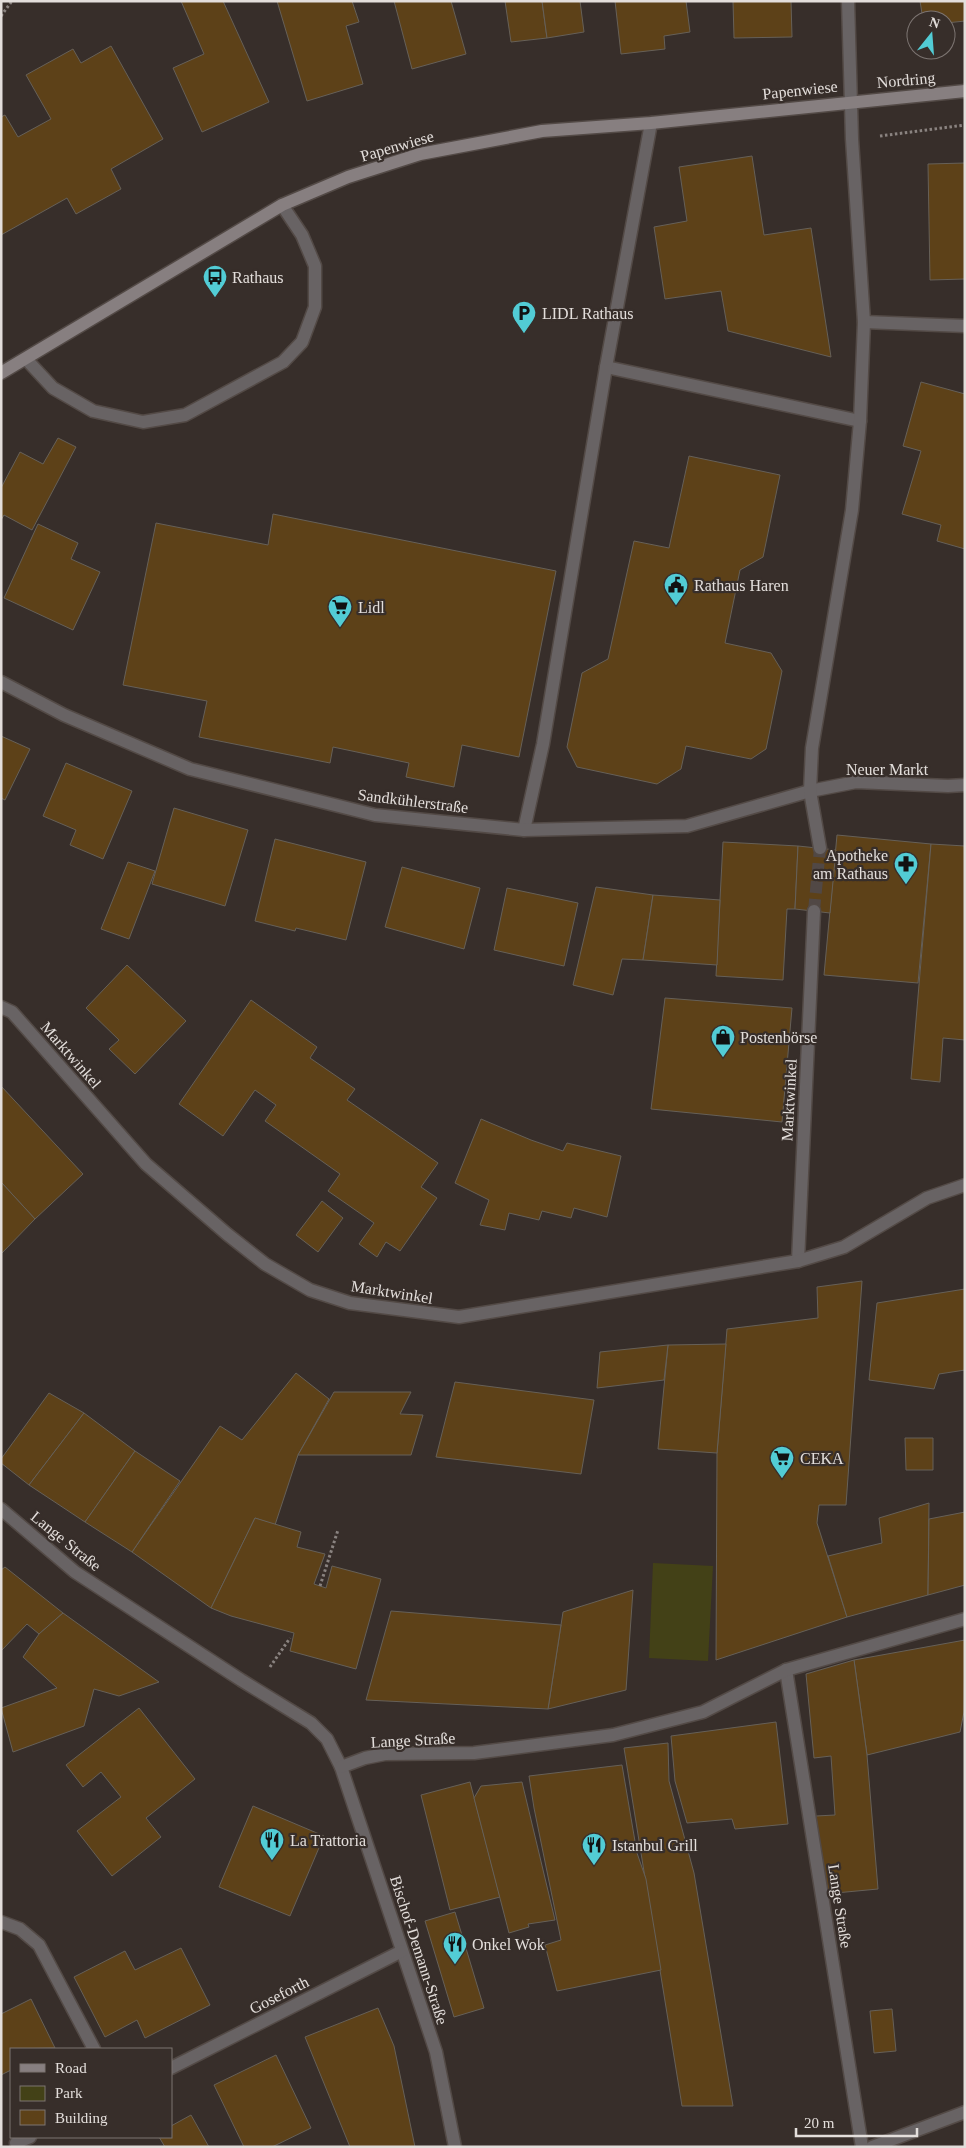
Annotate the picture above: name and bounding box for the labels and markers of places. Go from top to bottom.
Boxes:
bus stop icon: Rathaus [202,264,228,298]
place label: Rathaus [232,269,284,286]
parking icon: LIDL Rathaus [511,300,537,334]
place label: LIDL Rathaus [542,305,633,322]
public building icon: Rathaus Haren [663,572,689,606]
place label: Rathaus Haren [694,577,789,594]
supermarket icon: Lidl [327,594,353,628]
place label: Lidl [358,599,385,616]
place label: Apotheke am Rathaus [813,847,888,882]
pharmacy icon: Apotheke am Rathaus [893,851,919,885]
shop icon: Postenbörse [710,1024,736,1058]
place label: Postenbörse [740,1029,817,1046]
supermarket icon: CEKA [769,1445,795,1479]
place label: CEKA [800,1450,844,1467]
restaurant icon: La Trattoria [259,1827,285,1861]
place label: La Trattoria [290,1832,366,1849]
restaurant icon: Istanbul Grill [581,1832,607,1866]
place label: Istanbul Grill [612,1837,698,1854]
restaurant icon: Onkel Wok [442,1931,468,1965]
place label: Onkel Wok [472,1936,545,1953]

